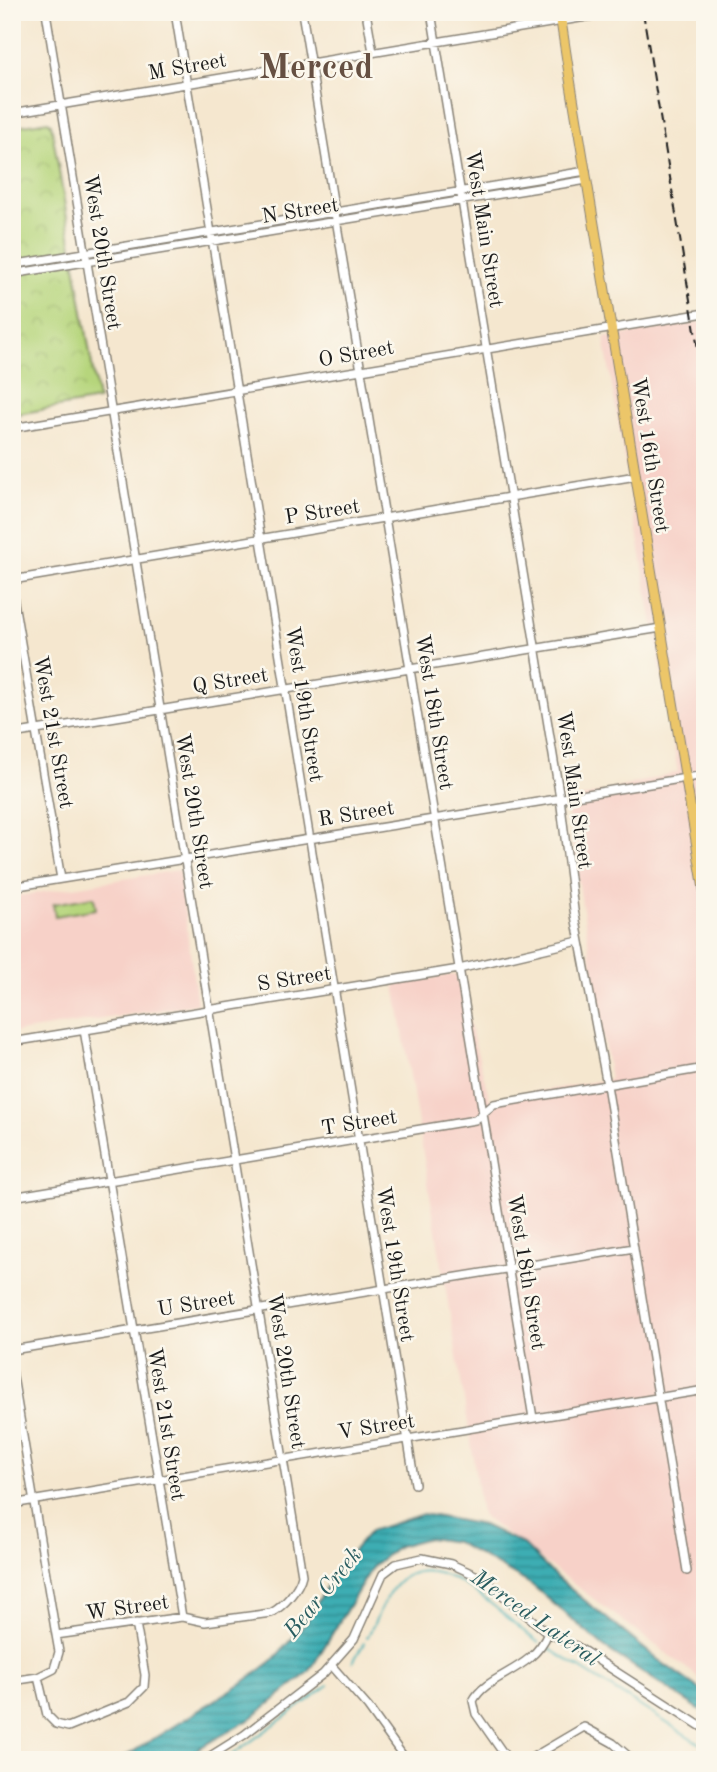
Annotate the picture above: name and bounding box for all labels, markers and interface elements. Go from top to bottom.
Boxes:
street label: M Street [146,50,228,85]
district label: Merced [259,51,373,86]
street label: West Main Street [461,149,506,309]
street label: West 20th Street [79,173,124,331]
street label: N Street [260,195,340,228]
street label: O Street [317,338,396,371]
street label: West 16th Street [627,376,672,534]
street label: P Street [283,496,361,529]
street label: West 19th Street [281,625,326,783]
street label: West 18th Street [411,633,456,791]
street label: West 21st Street [29,654,76,810]
street label: Q Street [191,665,270,698]
street label: West Main Street [552,710,595,870]
street label: West 20th Street [171,732,216,890]
street label: R Street [317,798,396,831]
street label: S Street [256,963,333,996]
street label: T Street [320,1107,399,1140]
street label: West 19th Street [372,1185,417,1343]
street label: West 18th Street [503,1193,548,1351]
street label: U Street [156,1288,236,1321]
street label: West 20th Street [263,1292,308,1450]
street label: West 21st Street [143,1346,188,1502]
street label: V Street [336,1411,416,1444]
water label: Bear Creek [279,1543,367,1643]
water label: Merced Lateral [466,1565,604,1671]
street label: W Street [84,1592,170,1625]

